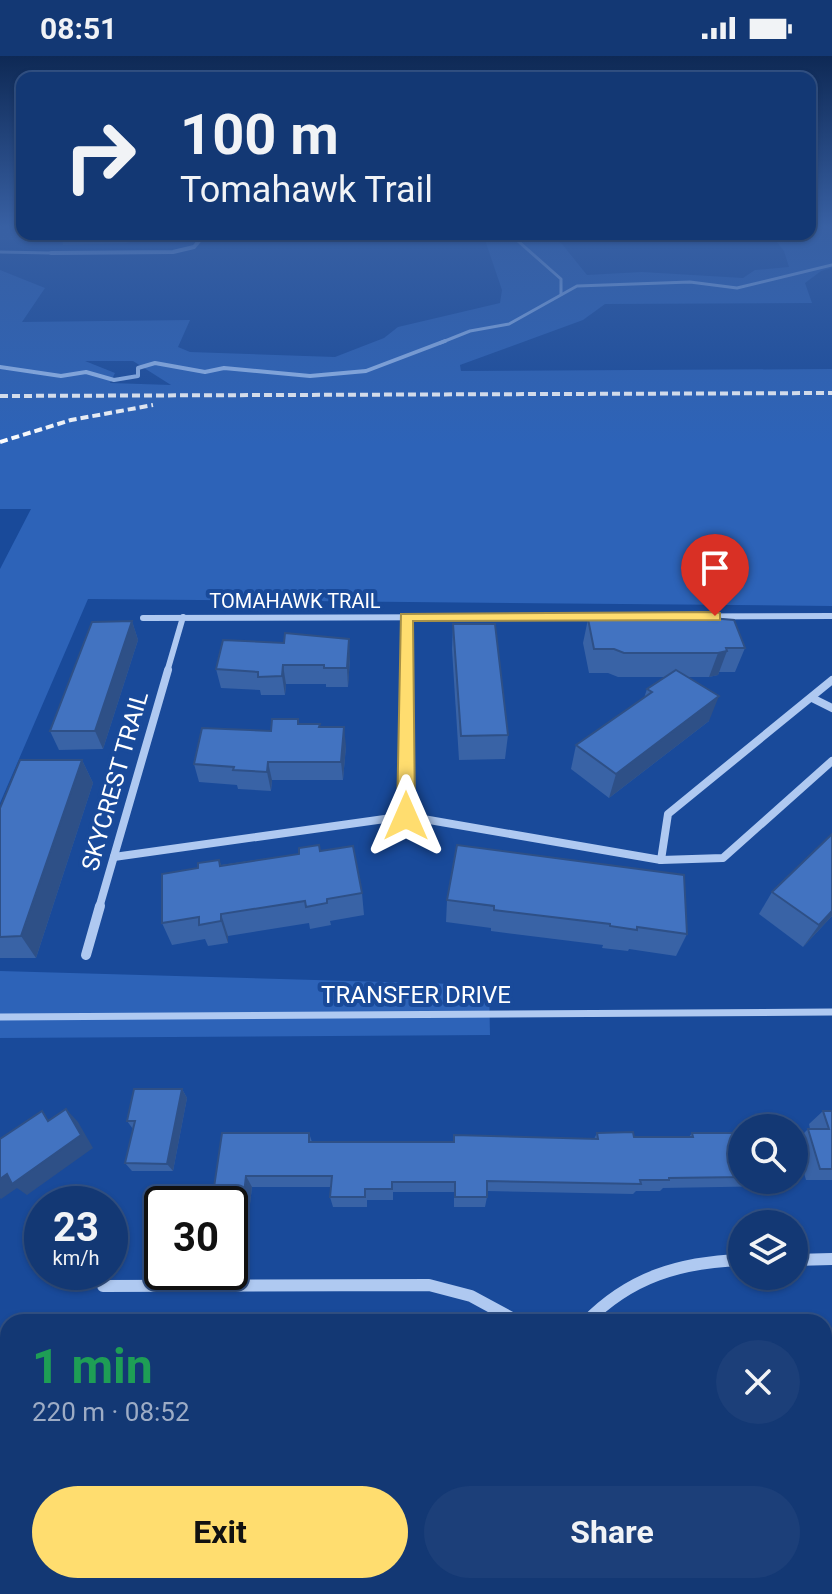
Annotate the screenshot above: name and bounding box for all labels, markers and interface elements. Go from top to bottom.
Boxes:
text: 08:51 [40,11,117,46]
text: 100 m [180,102,339,168]
icon: right [48,104,152,208]
text: Tomahawk Trail [180,169,433,211]
pin [681,534,749,616]
icon: arrive [693,546,737,590]
street label: TOMAHAWK TRAIL [209,589,381,613]
street label: SKYCREST TRAIL [76,688,154,874]
position arrow [364,774,448,858]
street label: TRANSFER DRIVE [321,981,511,1009]
map controls [728,1114,808,1290]
button: search [728,1114,808,1194]
speed limit sign: 30 [144,1186,248,1290]
text: 23 [53,1204,99,1251]
button: layers [728,1210,808,1290]
text: km/h [53,1246,99,1270]
text: 1 min [32,1338,153,1395]
button: close [716,1340,800,1424]
text: 220 m · 08:52 [32,1397,190,1427]
button: Exit [32,1486,408,1578]
button: Share [424,1486,800,1578]

